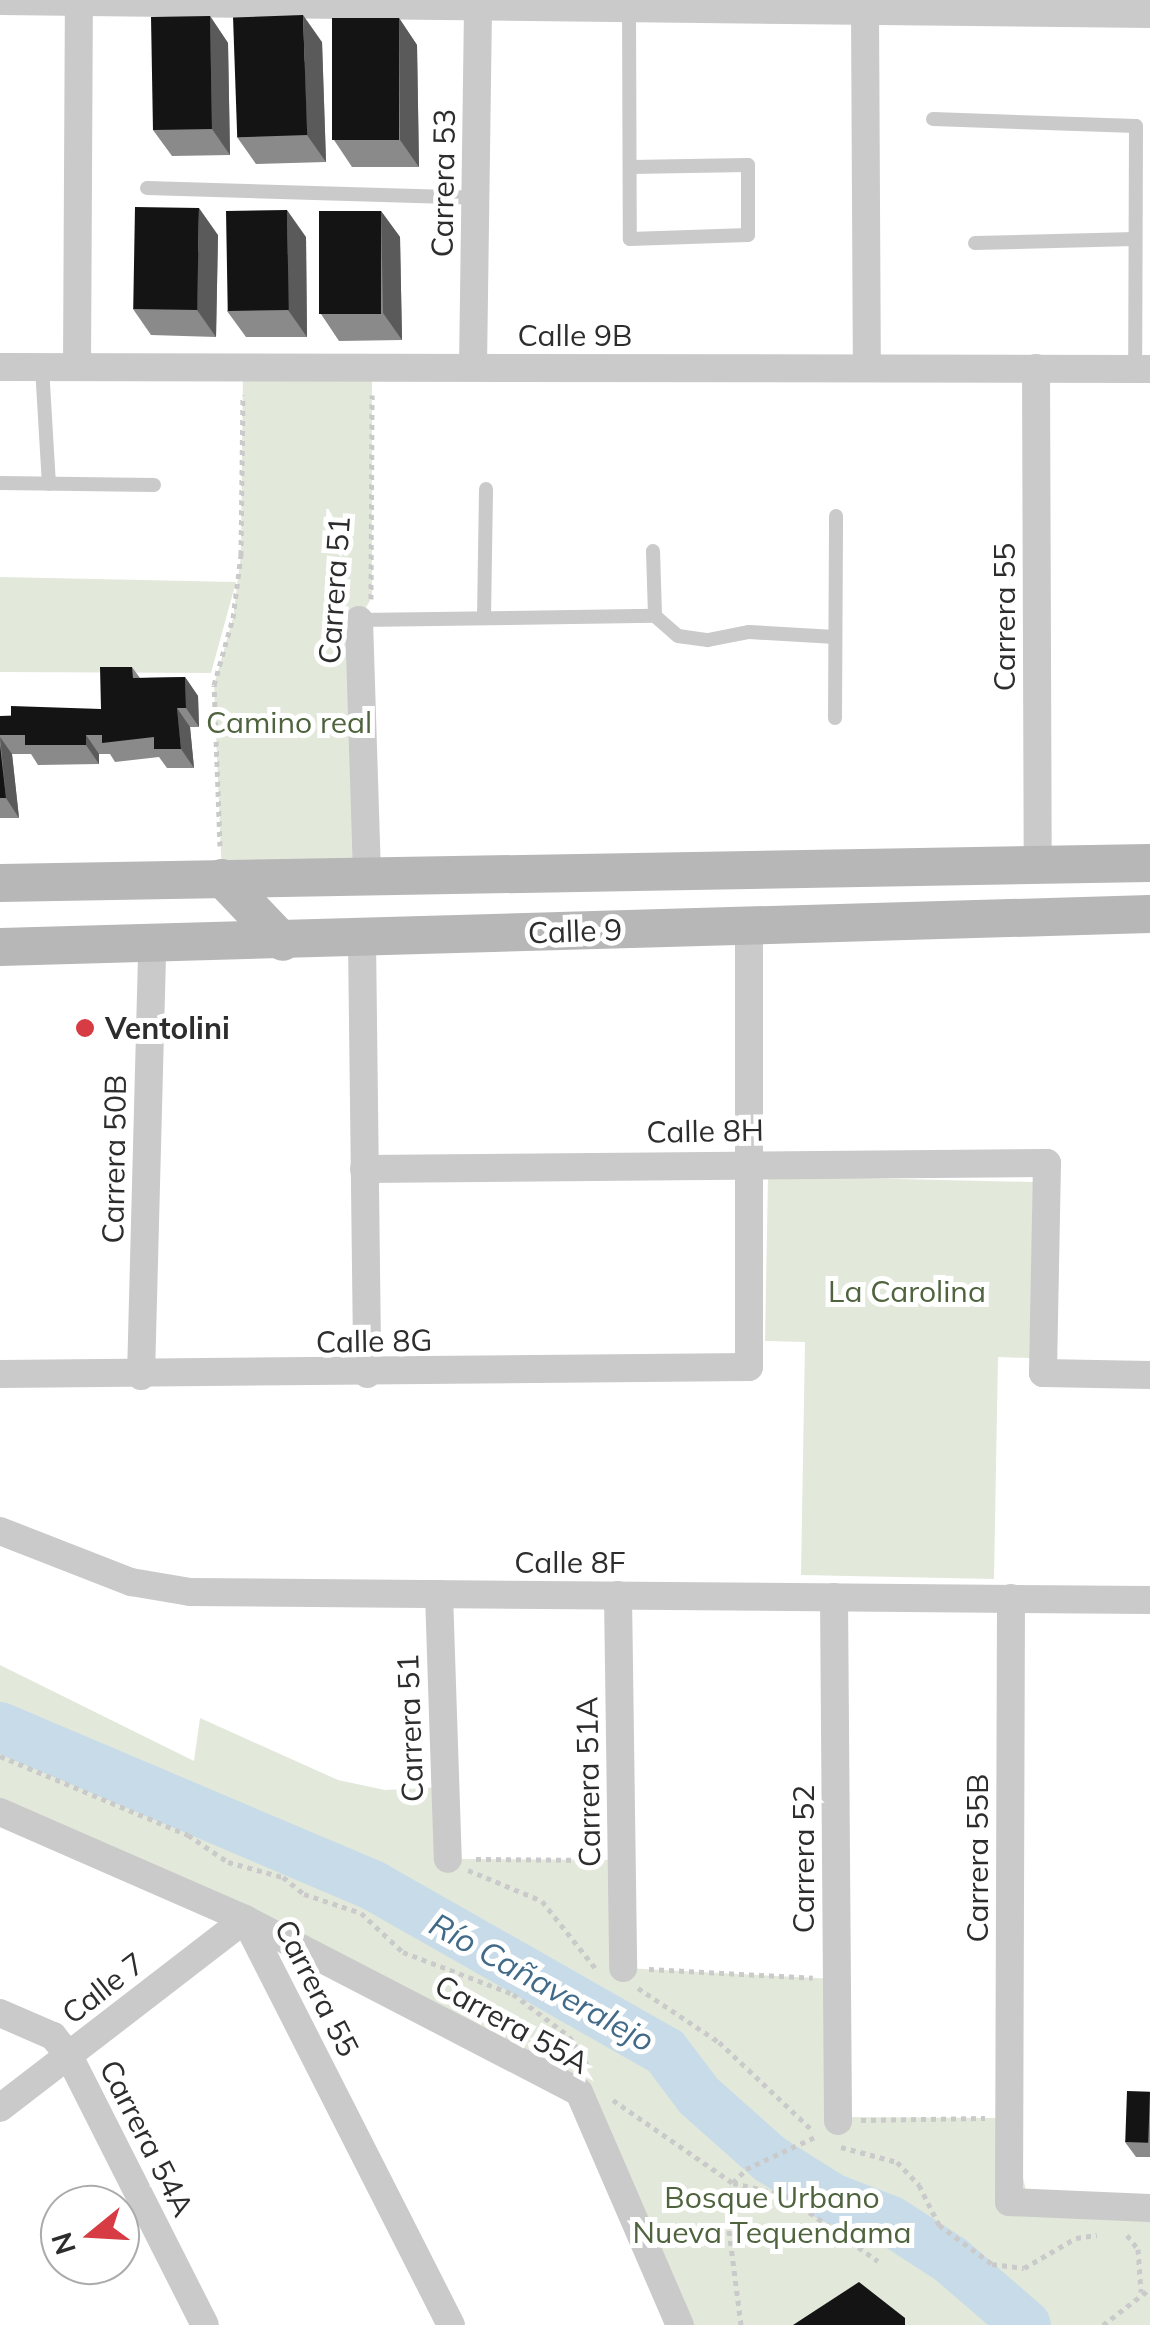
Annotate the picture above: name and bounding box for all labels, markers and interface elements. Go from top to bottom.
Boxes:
street label: Carrera 53 [424,108,462,258]
street label: Calle 9B [518,317,632,353]
street label: Carrera 51 [311,515,357,665]
street label: Carrera 55 [986,543,1022,691]
park label: Camino real [206,704,372,740]
street label: Calle 9 [527,911,623,951]
place label: Ventolini [105,1010,230,1046]
marker: Ventolini [74,1017,96,1039]
street label: Carrera 50B [95,1074,133,1244]
street label: Calle 8H [646,1112,764,1150]
park label: La Carolina [828,1273,986,1309]
street label: Calle 8G [316,1322,432,1360]
street label: Calle 8F [514,1544,626,1580]
street label: Carrera 51 [389,1653,431,1803]
street label: Carrera 51A [569,1696,607,1868]
street label: Carrera 55B [959,1774,995,1942]
street label: Carrera 52 [785,1785,821,1933]
water label: Río Cañaveralejo [423,1904,661,2060]
street label: Carrera 55 [267,1914,367,2062]
street label: Calle 7 [55,1945,151,2031]
street label: Carrera 55A [429,1967,595,2081]
street label: Carrera 54A [92,2054,202,2222]
park label: Bosque Urbano Nueva Tequendama [632,2179,912,2250]
north arrow [40,2185,140,2285]
text: N [43,2228,83,2259]

